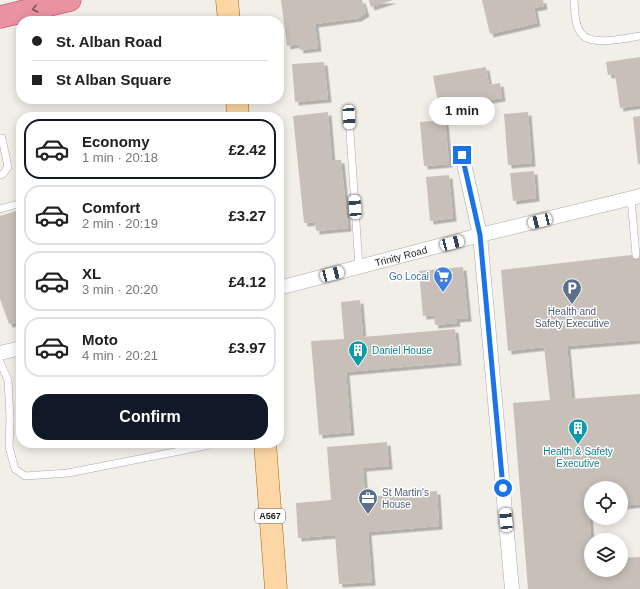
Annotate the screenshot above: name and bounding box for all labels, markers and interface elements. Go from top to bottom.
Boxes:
one-way arrow [32,4,38,12]
text: St. Alban Road [56,33,162,50]
text: St Alban Square [56,71,171,88]
callout: 1 min [429,97,495,125]
text: 1 min [445,103,479,118]
car [342,105,356,129]
icon: car [34,131,70,167]
text: Economy [82,133,150,150]
text: £2.42 [228,141,266,158]
route end [453,146,471,164]
text: 1 min · 20:18 [82,150,158,165]
car [348,195,362,219]
icon: car [34,197,70,233]
text: Comfort [82,199,140,216]
text: £3.27 [228,207,266,224]
car [527,212,553,230]
text: 2 min · 20:19 [82,216,158,231]
car [439,234,465,252]
street label: Trinity Road [374,244,428,269]
icon: car [34,263,70,299]
text: XL [82,265,101,282]
car [319,265,345,283]
supermarket icon: Go Local [432,265,454,293]
place label: Go Local [389,271,429,282]
text: £4.12 [228,273,266,290]
parking icon: Health and Safety Executive [561,277,583,305]
text: 3 min · 20:20 [82,282,158,297]
place label: Health and Safety Executive [535,306,610,329]
icon: car [34,329,70,365]
text: Moto [82,331,118,348]
text: £3.97 [228,339,266,356]
building icon: Daniel House [347,339,369,367]
place label: Daniel House [372,345,432,356]
text: 4 min · 20:21 [82,348,158,363]
button: Confirm [32,394,268,440]
building icon: Health & Safety Executive [567,417,589,445]
place label: Health & Safety Executive [543,446,613,469]
route start [494,479,512,497]
map controls [584,481,628,577]
button: locate [584,481,628,525]
office icon: St Martin's House [357,487,379,515]
place label: St Martin's House [382,487,429,510]
car [499,508,513,532]
road number: A567 [255,509,285,523]
button: layers [584,533,628,577]

